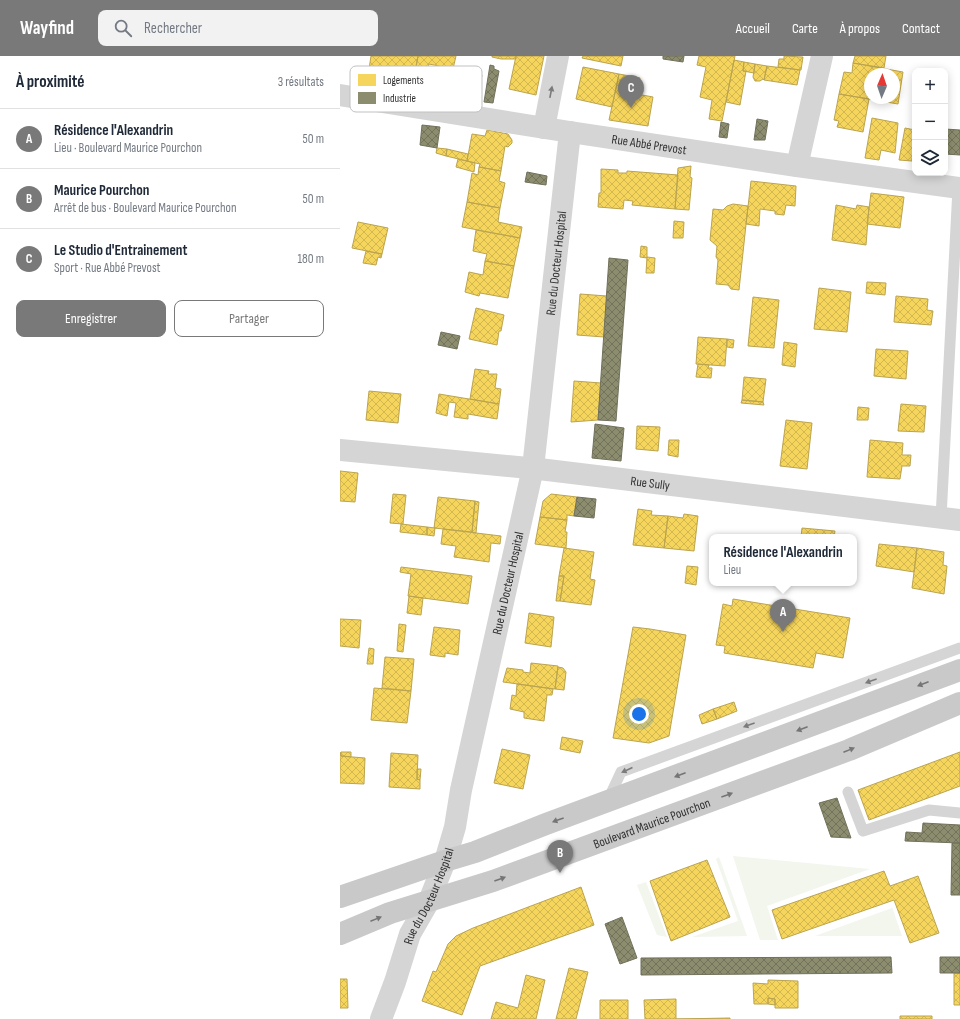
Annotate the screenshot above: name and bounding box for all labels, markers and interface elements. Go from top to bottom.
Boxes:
search box [98,10,378,46]
text: Wayfind [20,17,74,40]
icon: search [112,17,134,39]
text: Rechercher [144,19,202,38]
text: Accueil [736,20,770,37]
text: Carte [792,20,818,37]
text: À propos [840,20,880,37]
text: Contact [902,20,940,37]
legend [350,66,482,112]
north arrow [864,68,900,104]
map controls [912,68,948,176]
button: + [912,68,948,104]
text: À proximité [16,72,84,92]
text: 3 résultats [278,74,324,90]
text: Logements [383,74,424,87]
pin: C [618,75,644,108]
one-way arrow [549,86,555,98]
text: Industrie [383,92,416,105]
button: − [912,104,948,140]
text: Résidence l'Alexandrin [54,121,173,140]
text: A [26,131,32,147]
text: 50 m [303,131,324,147]
street label: Rue Abbé Prevost [610,131,688,158]
text: Lieu · Boulevard Maurice Pourchon [54,140,202,156]
button: layers [912,140,948,176]
text: Maurice Pourchon [54,181,149,200]
text: B [26,191,32,207]
text: 50 m [303,191,324,207]
text: Arrêt de bus · Boulevard Maurice Pourchon [54,200,237,216]
street label: Rue du Docteur Hospital [543,210,570,316]
text: Le Studio d'Entrainement [54,241,188,260]
text: C [26,251,32,267]
text: 180 m [298,251,324,267]
text: Sport · Rue Abbé Prevost [54,260,161,276]
button: Enregistrer [16,300,166,337]
button: Partager [174,300,324,337]
street label: Rue Sully [630,473,671,494]
street label: Rue du Docteur Hospital [489,530,527,636]
popup [709,534,857,586]
text: Résidence l'Alexandrin [723,543,843,562]
text: Lieu [723,562,741,578]
pin: A [770,599,796,632]
one-way arrow [864,678,876,684]
one-way arrow [917,681,929,687]
your location [629,704,649,724]
one-way arrow [742,723,754,729]
one-way arrow [795,727,807,733]
one-way arrow [843,747,854,753]
one-way arrow [621,767,633,773]
one-way arrow [674,772,686,778]
one-way arrow [721,792,733,798]
street label: Boulevard Maurice Pourchon [591,795,713,852]
one-way arrow [552,817,564,823]
pin: B [547,840,573,873]
street label: Rue du Docteur Hospital [400,846,457,946]
one-way arrow [494,875,506,881]
one-way arrow [371,915,383,921]

